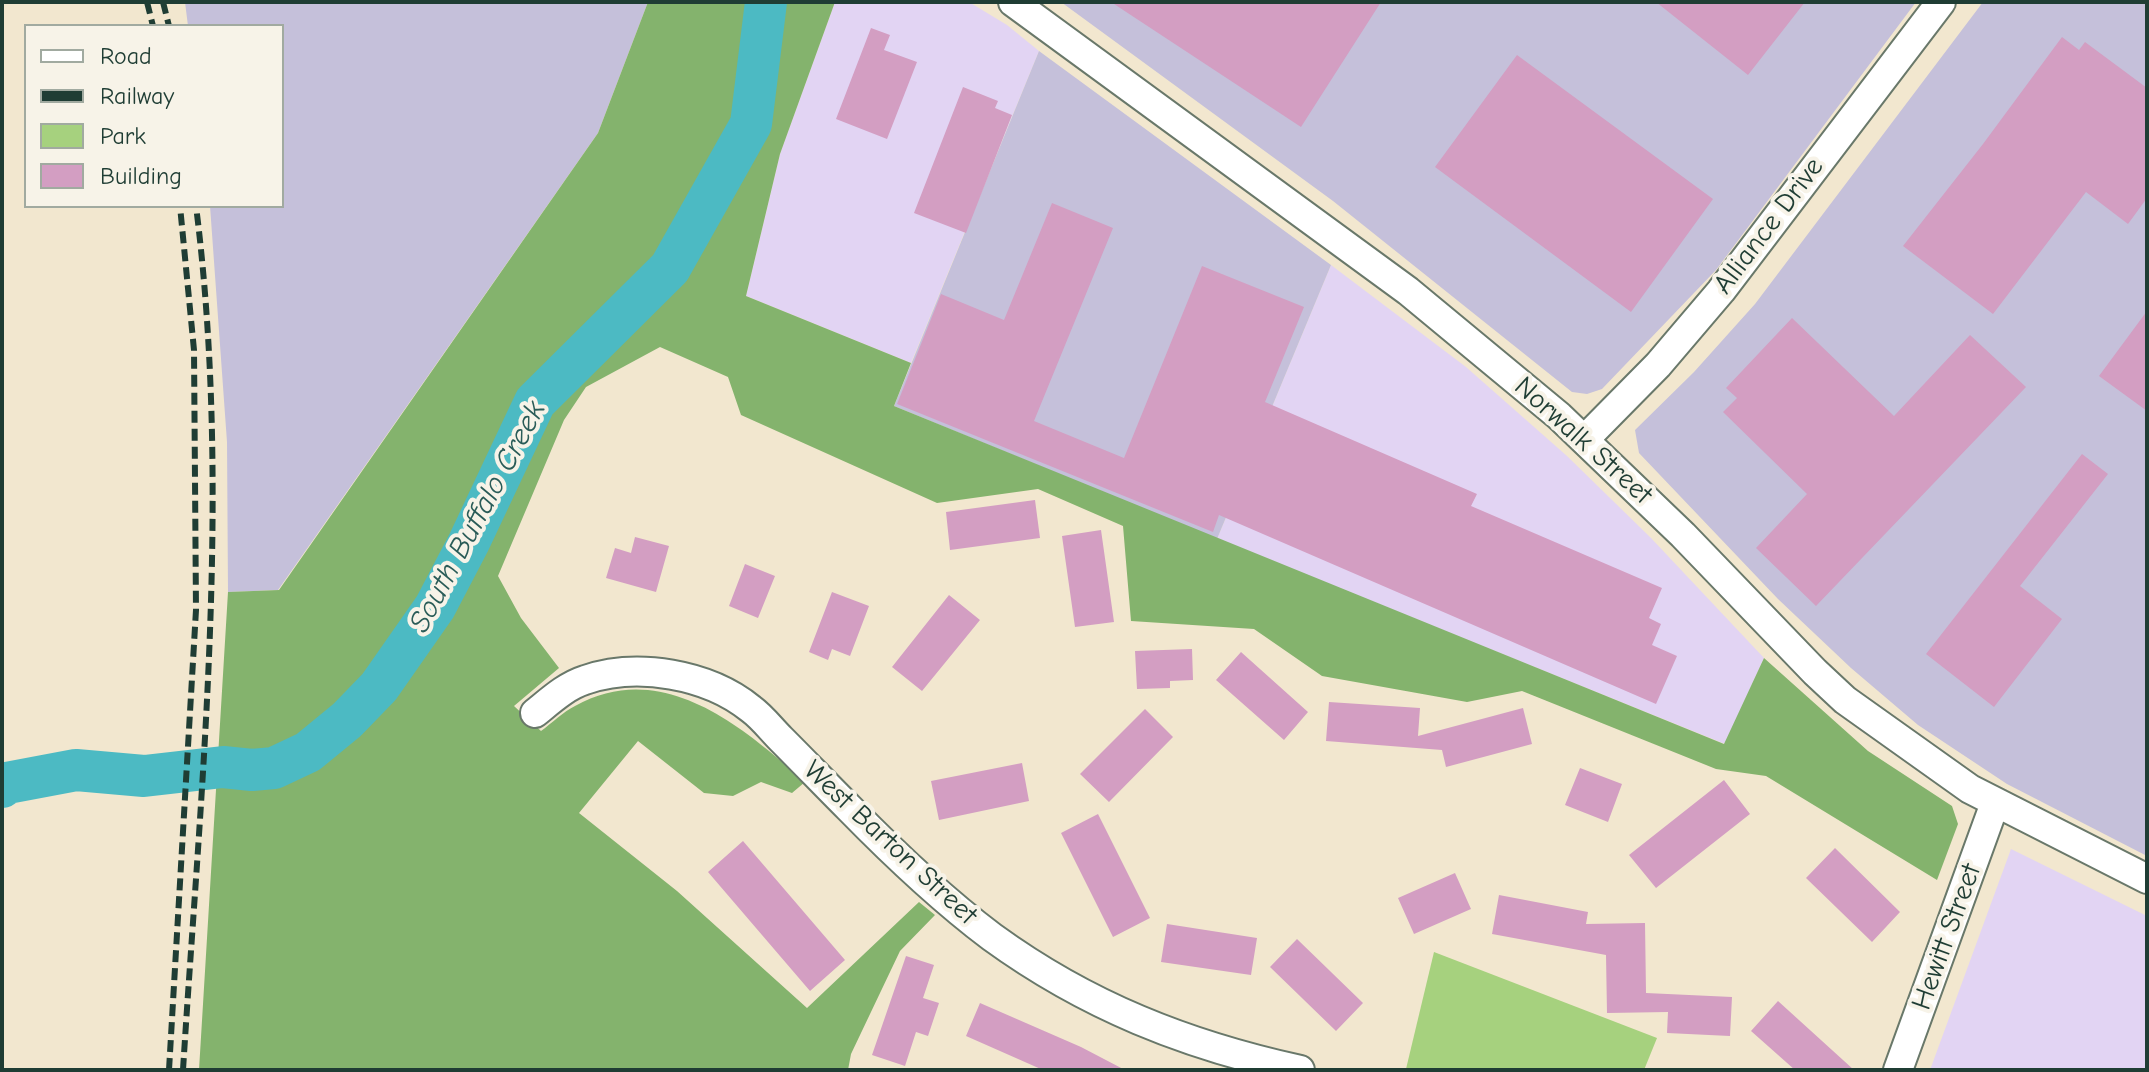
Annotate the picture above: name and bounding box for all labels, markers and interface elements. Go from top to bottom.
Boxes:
legend [24,24,284,208]
text: Road [100,42,152,70]
text: Railway [100,82,174,110]
text: Park [100,122,146,150]
street label: Alliance Drive [1707,151,1831,301]
text: Building [100,162,182,190]
street label: Norwalk Street [1507,370,1659,512]
water label: South Buffalo Creek [402,395,554,639]
street label: West Barton Street [796,754,984,932]
street label: Hewitt Street [1905,859,1989,1015]

